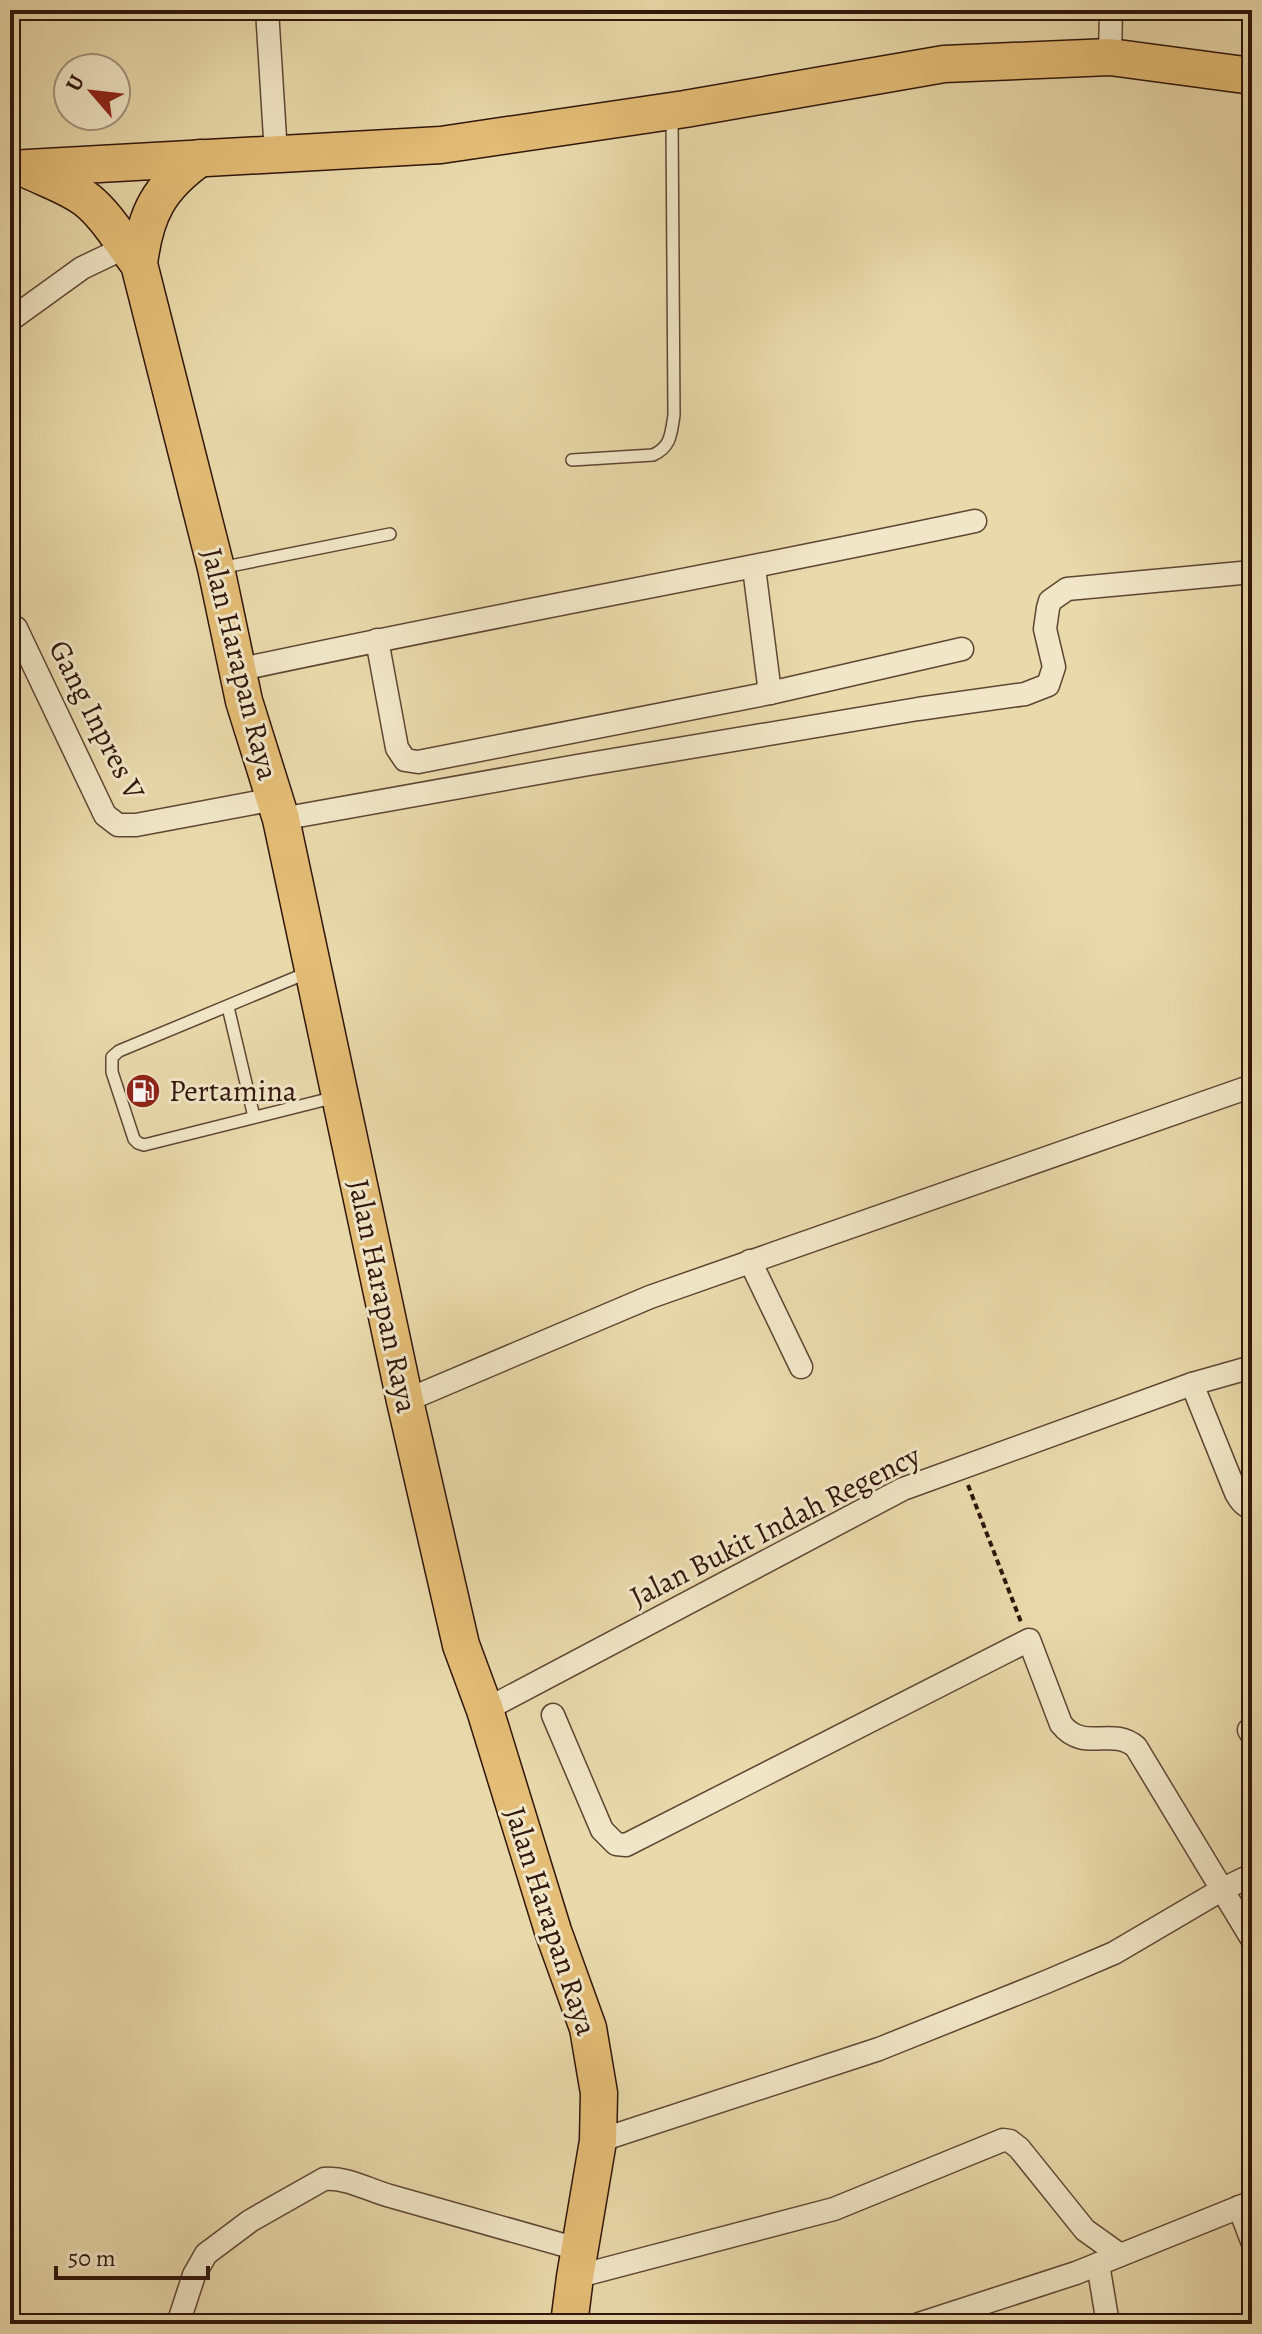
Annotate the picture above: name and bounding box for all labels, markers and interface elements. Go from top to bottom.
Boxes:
north arrow [52,52,132,132]
text: U [59,69,92,97]
street label: Jalan Harapan Raya [192,544,288,784]
street label: Gang Inpres V [39,633,155,808]
place label: Pertamina [169,1071,297,1111]
fuel station icon: Pertamina [124,1072,162,1110]
street label: Jalan Harapan Raya [339,1175,427,1417]
street label: Jalan Bukit Indah Regency [623,1435,927,1617]
street label: Jalan Harapan Raya [495,1802,607,2040]
scale bar [56,2230,208,2280]
text: 50 m [68,2242,116,2274]

